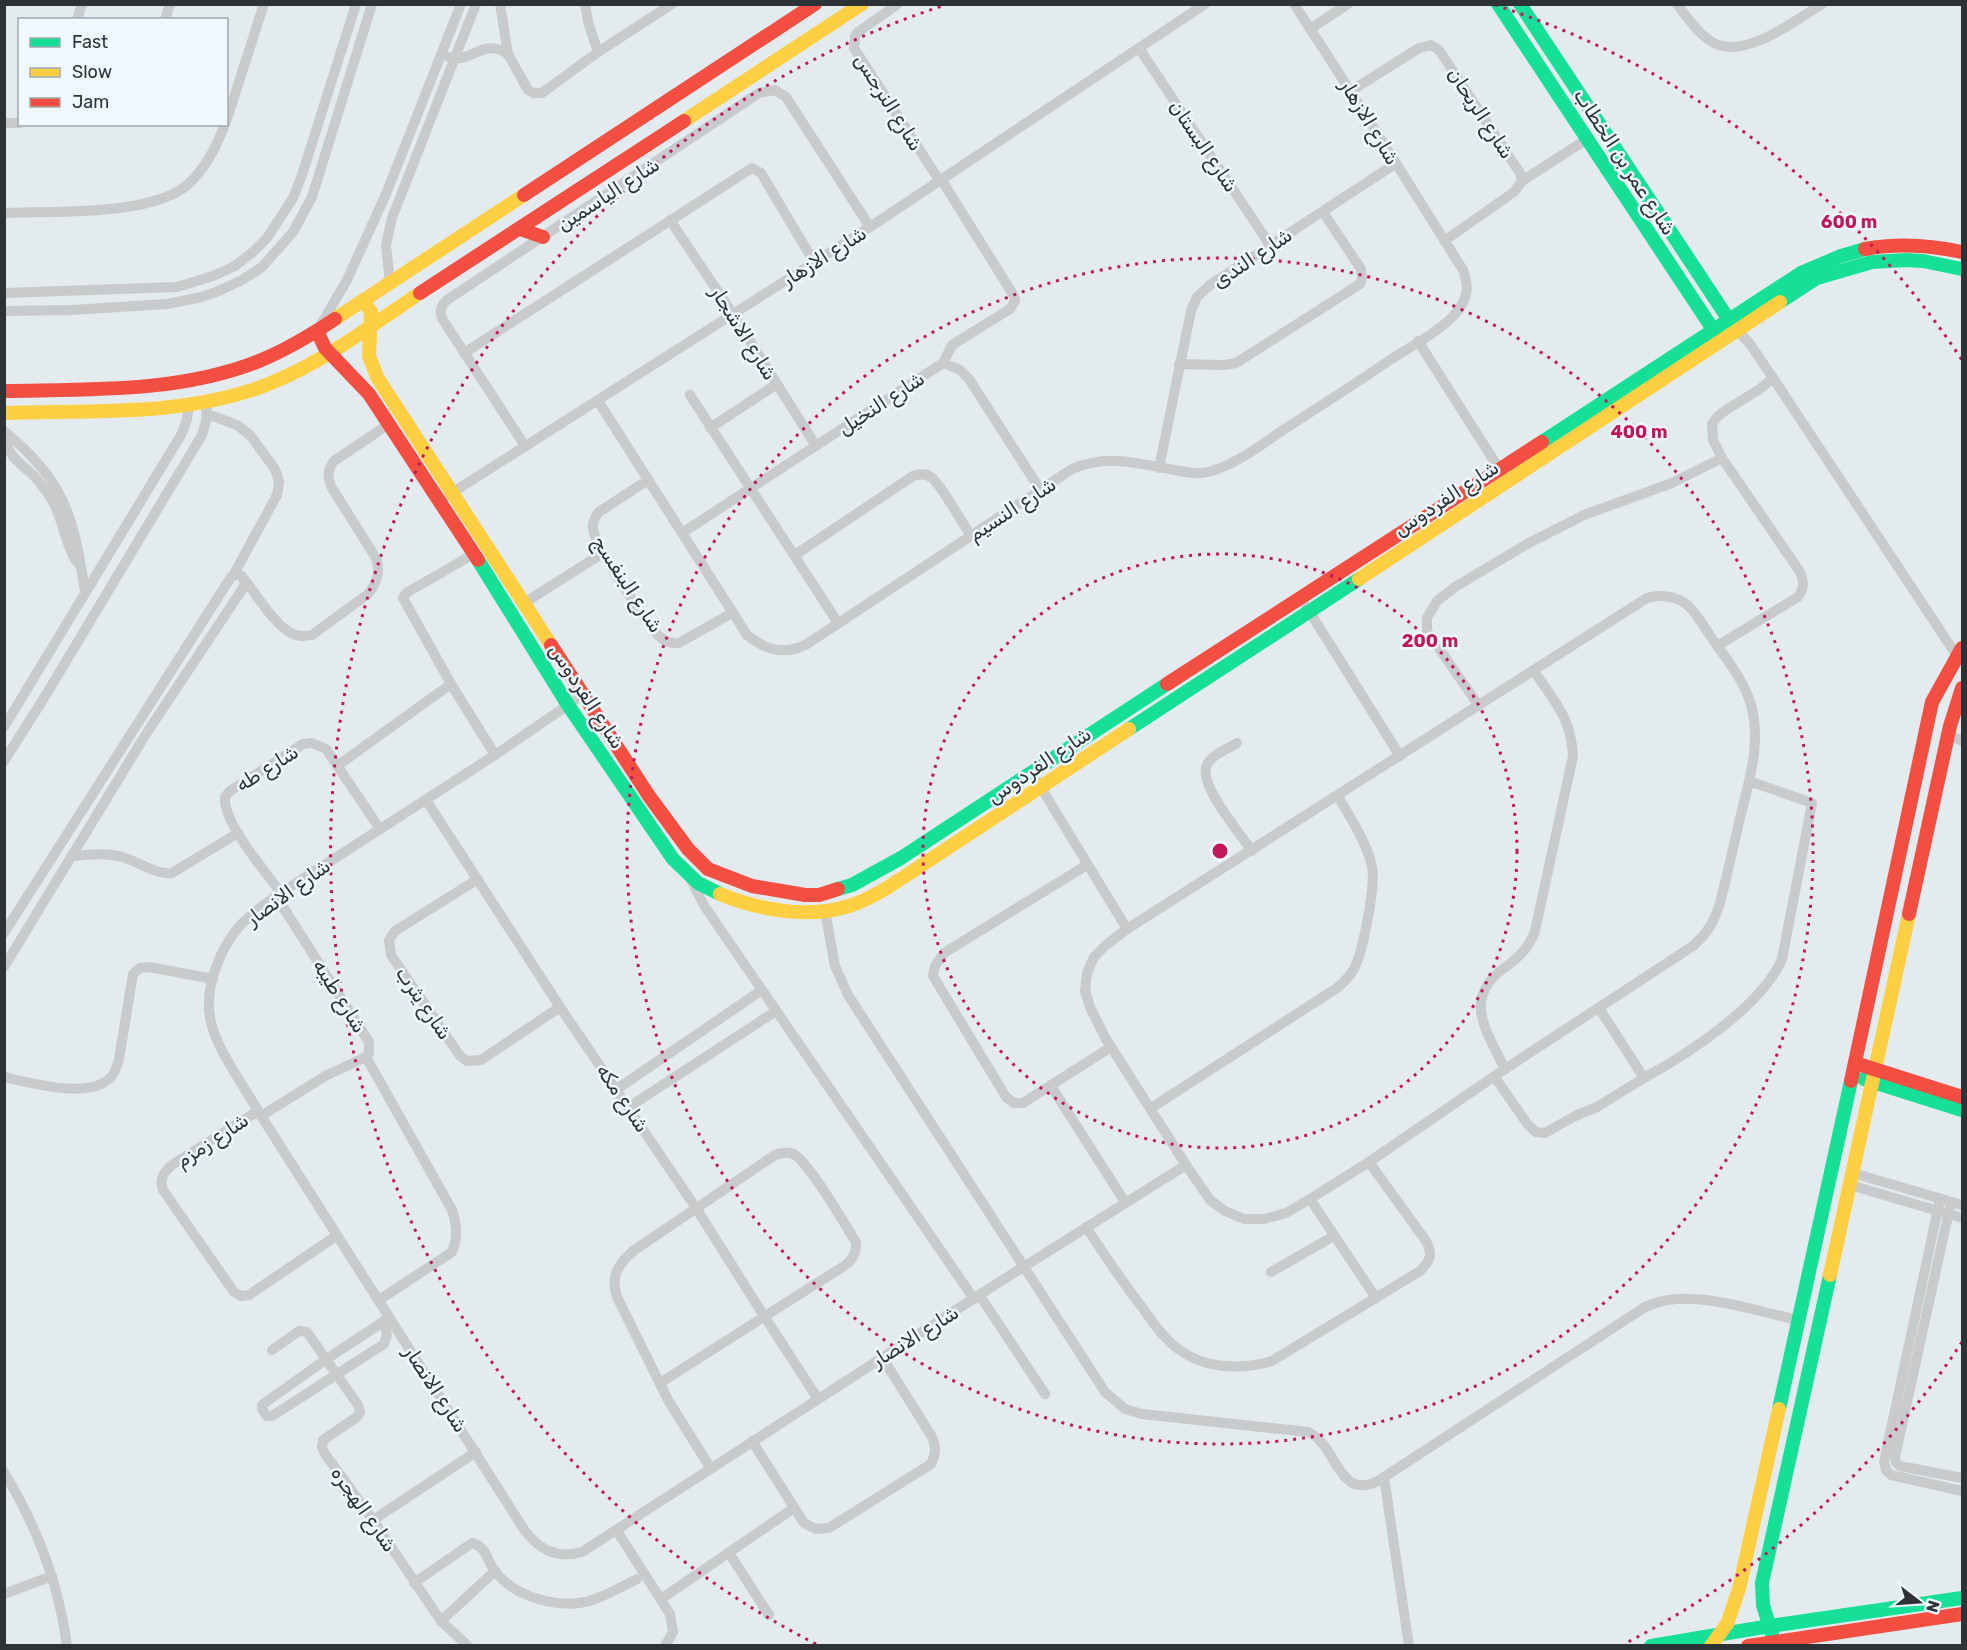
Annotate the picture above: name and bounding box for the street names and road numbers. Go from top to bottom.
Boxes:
street label: شارع النرجس [848,49,928,156]
street label: شارع الريحان [1441,63,1519,164]
street label: شارع الازهار [1333,74,1405,170]
street label: شارع عمر بن الخطاب [1567,84,1681,241]
street label: شارع البستان [1163,95,1244,198]
street label: شارع الياسمين [552,152,665,238]
street label: شارع الازهار [776,221,872,294]
street label: شارع الندى [1208,223,1298,295]
street label: شارع الاشجار [703,281,782,386]
street label: شارع النخيل [833,366,930,442]
street label: شارع الفردوس [1389,455,1504,543]
street label: شارع النسيم [964,472,1061,548]
street label: شارع البنفسج [586,531,668,638]
street label: شارع الفردوس [542,639,630,754]
street label: شارع الفردوس [982,721,1097,810]
street label: شارع طه [231,739,304,798]
street label: شارع الانصار [240,853,336,933]
street label: شارع طيبه [306,955,372,1038]
street label: شارع يثرب [389,962,457,1045]
street label: شارع مكه [590,1059,655,1138]
street label: شارع زمزم [171,1108,254,1174]
street label: شارع الانصار [866,1300,964,1374]
street label: شارع الانصار [397,1340,473,1438]
street label: شارع الهجره [324,1462,402,1557]

